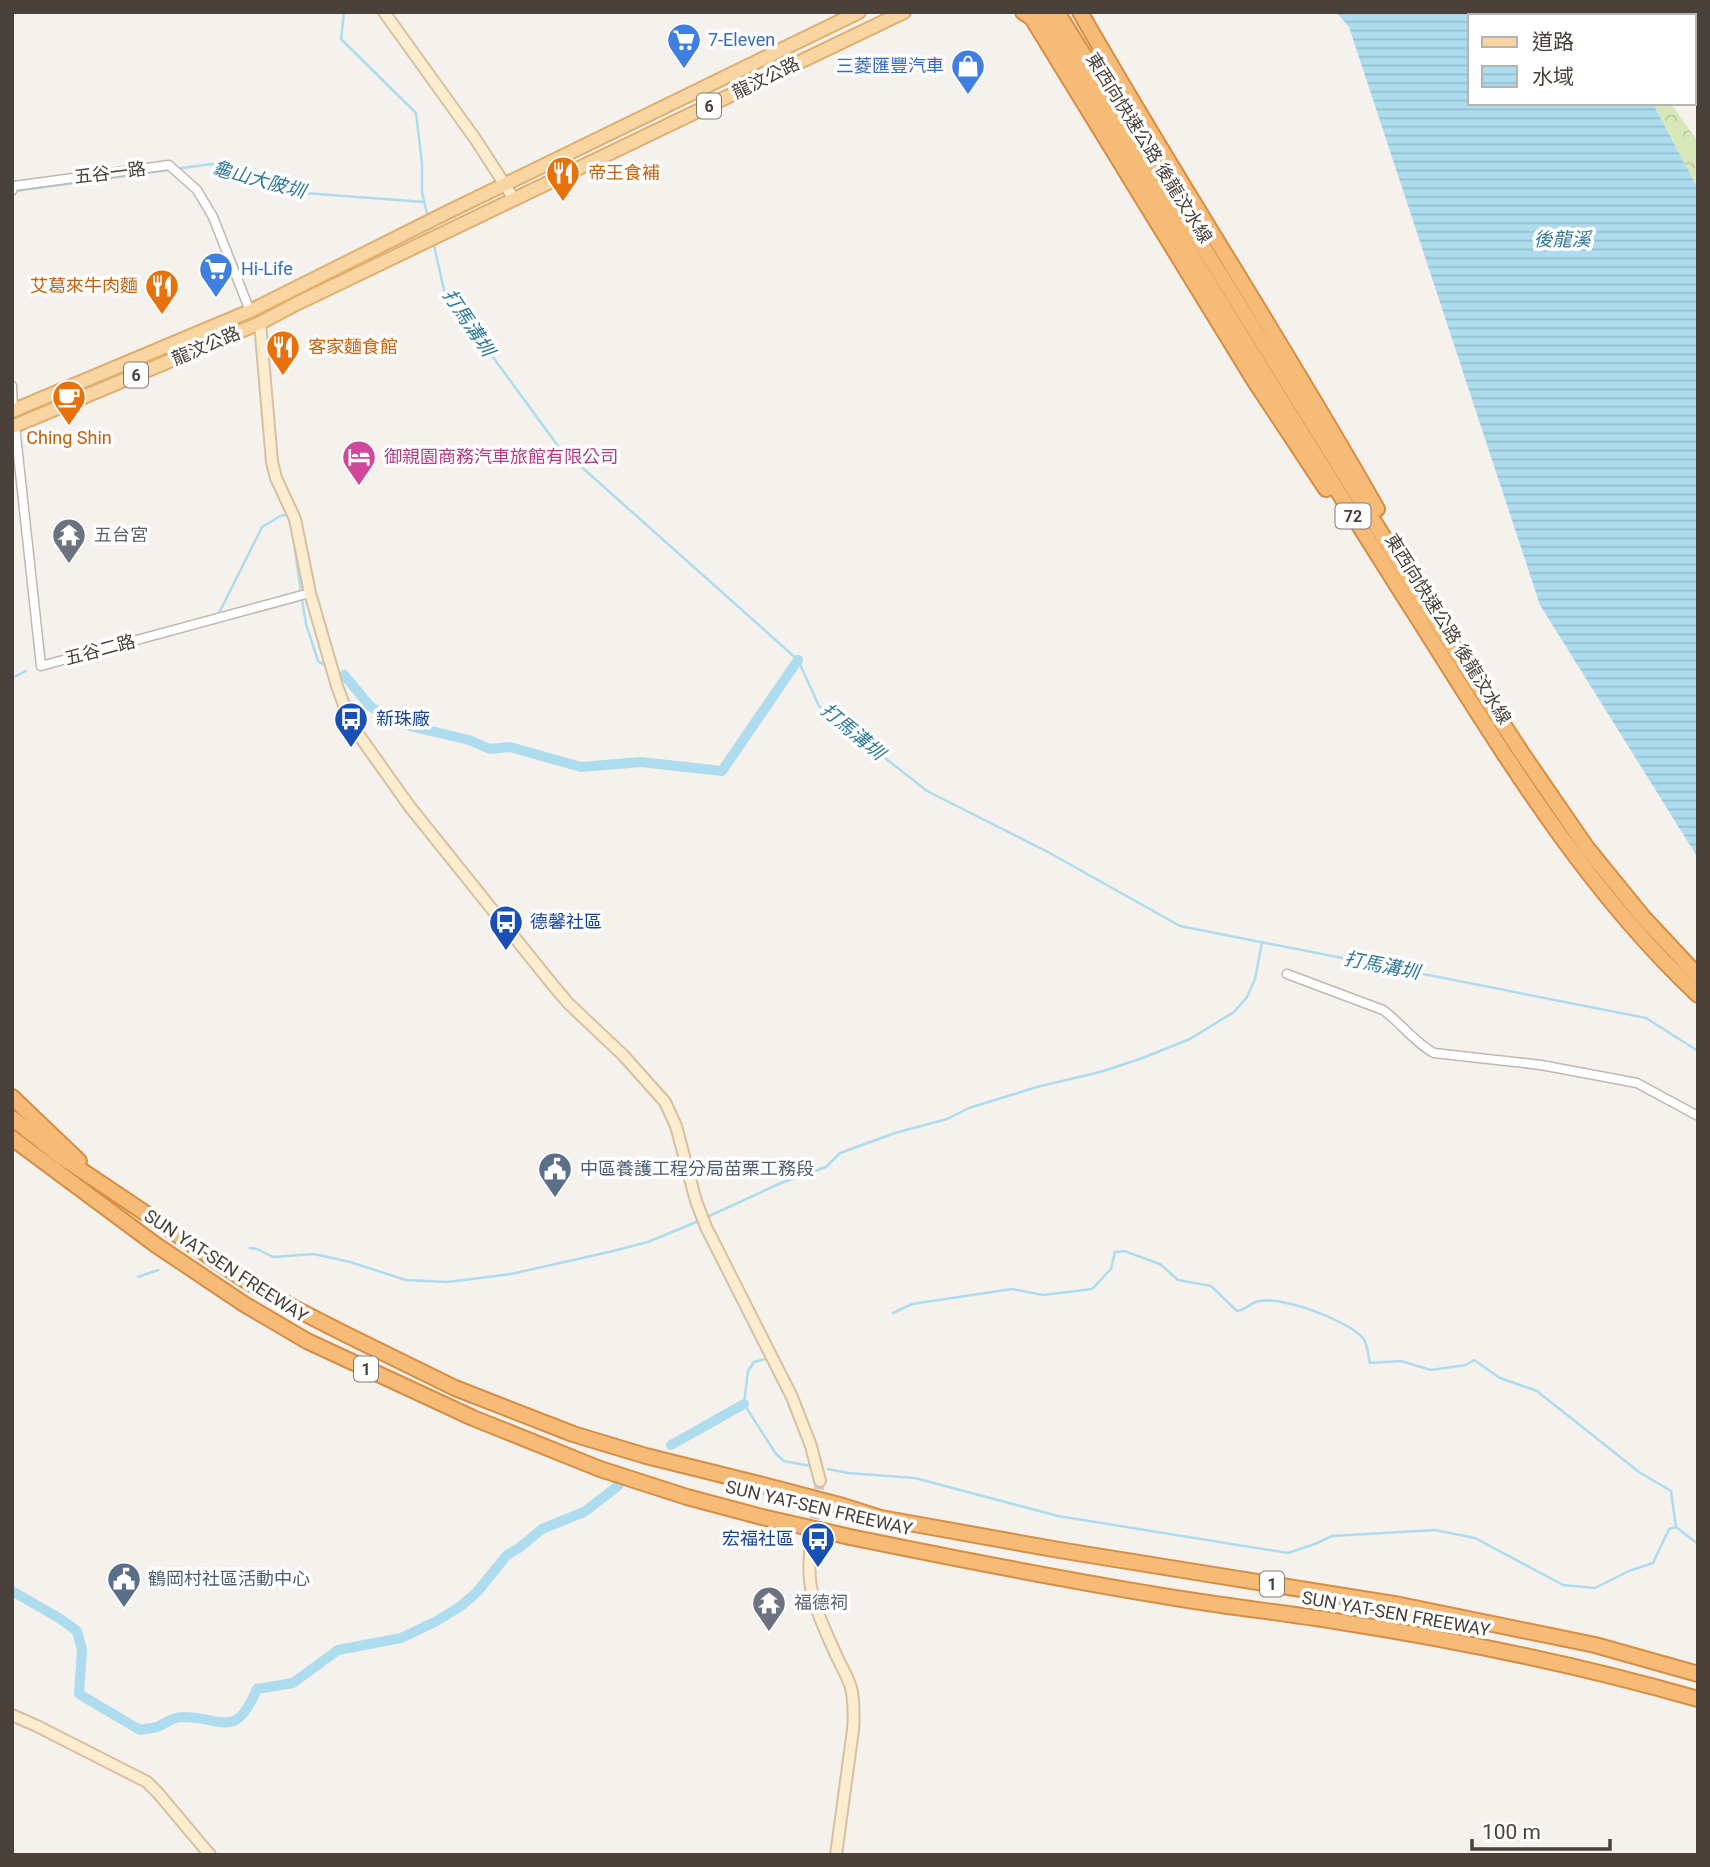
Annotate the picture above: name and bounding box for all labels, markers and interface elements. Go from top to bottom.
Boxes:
legend [1468,14,1696,105]
supermarket icon: 7-Eleven [665,21,703,70]
place label: 7-Eleven [708,29,775,50]
text: 道路 [1532,30,1574,54]
shop icon: 三菱匯豐汽車 [949,47,987,96]
street label: 東西向快速公路 後龍汶水線 [1082,49,1217,247]
street label: 龍汶公路 [729,52,803,103]
place label: 三菱匯豐汽車 [836,55,944,76]
text: 水域 [1532,65,1574,89]
road number: 6 [697,94,721,118]
restaurant icon: 帝王食補 [544,154,582,203]
water label: 龜山大陂圳 [210,156,311,204]
street label: 五谷一路 [73,158,147,187]
place label: 帝王食補 [588,162,660,183]
water label: 後龍溪 [1533,228,1593,251]
supermarket icon: Hi-Life [197,250,235,299]
place label: Hi-Life [241,258,293,279]
restaurant icon: 艾葛來牛肉麵 [143,267,181,316]
place label: 艾葛來牛肉麵 [30,275,138,296]
water label: 打馬溝圳 [438,284,501,363]
street label: 龍汶公路 [169,322,243,369]
restaurant icon: 客家麵食館 [264,328,302,377]
place label: 客家麵食館 [308,336,398,357]
road number: 6 [124,362,148,388]
cafe icon: Ching Shin [50,378,88,427]
place label: Ching Shin [26,427,112,448]
hotel icon: 御親園商務汽車旅館有限公司 [340,438,378,487]
place label: 御親園商務汽車旅館有限公司 [384,446,618,467]
road number: 72 [1336,503,1370,528]
temple icon: 五台宮 [50,516,88,565]
place label: 五台宮 [94,524,148,545]
street label: 東西向快速公路 後龍汶水線 [1381,530,1516,728]
street label: 五谷二路 [62,630,137,669]
water label: 打馬溝圳 [816,698,891,767]
bus stop icon: 新珠廠 [332,700,370,749]
place label: 新珠廠 [376,708,430,729]
bus stop icon: 德馨社區 [487,903,525,952]
place label: 德馨社區 [530,911,602,932]
water label: 打馬溝圳 [1342,947,1424,985]
public building icon: 中區養護工程分局苗栗工務段 [536,1150,574,1199]
place label: 中區養護工程分局苗栗工務段 [580,1158,814,1179]
street label: SUN YAT-SEN FREEWAY [140,1205,312,1326]
road number: 1 [354,1357,378,1382]
street label: SUN YAT-SEN FREEWAY [724,1476,915,1539]
bus stop icon: 宏福社區 [799,1520,837,1569]
place label: 宏福社區 [722,1528,794,1549]
public building icon: 鶴岡村社區活動中心 [105,1560,143,1609]
place label: 鶴岡村社區活動中心 [148,1568,310,1589]
road number: 1 [1260,1572,1284,1596]
temple icon: 福德祠 [750,1584,788,1633]
street label: SUN YAT-SEN FREEWAY [1300,1587,1492,1640]
place label: 福德祠 [794,1592,848,1613]
scale bar [1472,1808,1610,1852]
text: 100 m [1482,1820,1541,1844]

